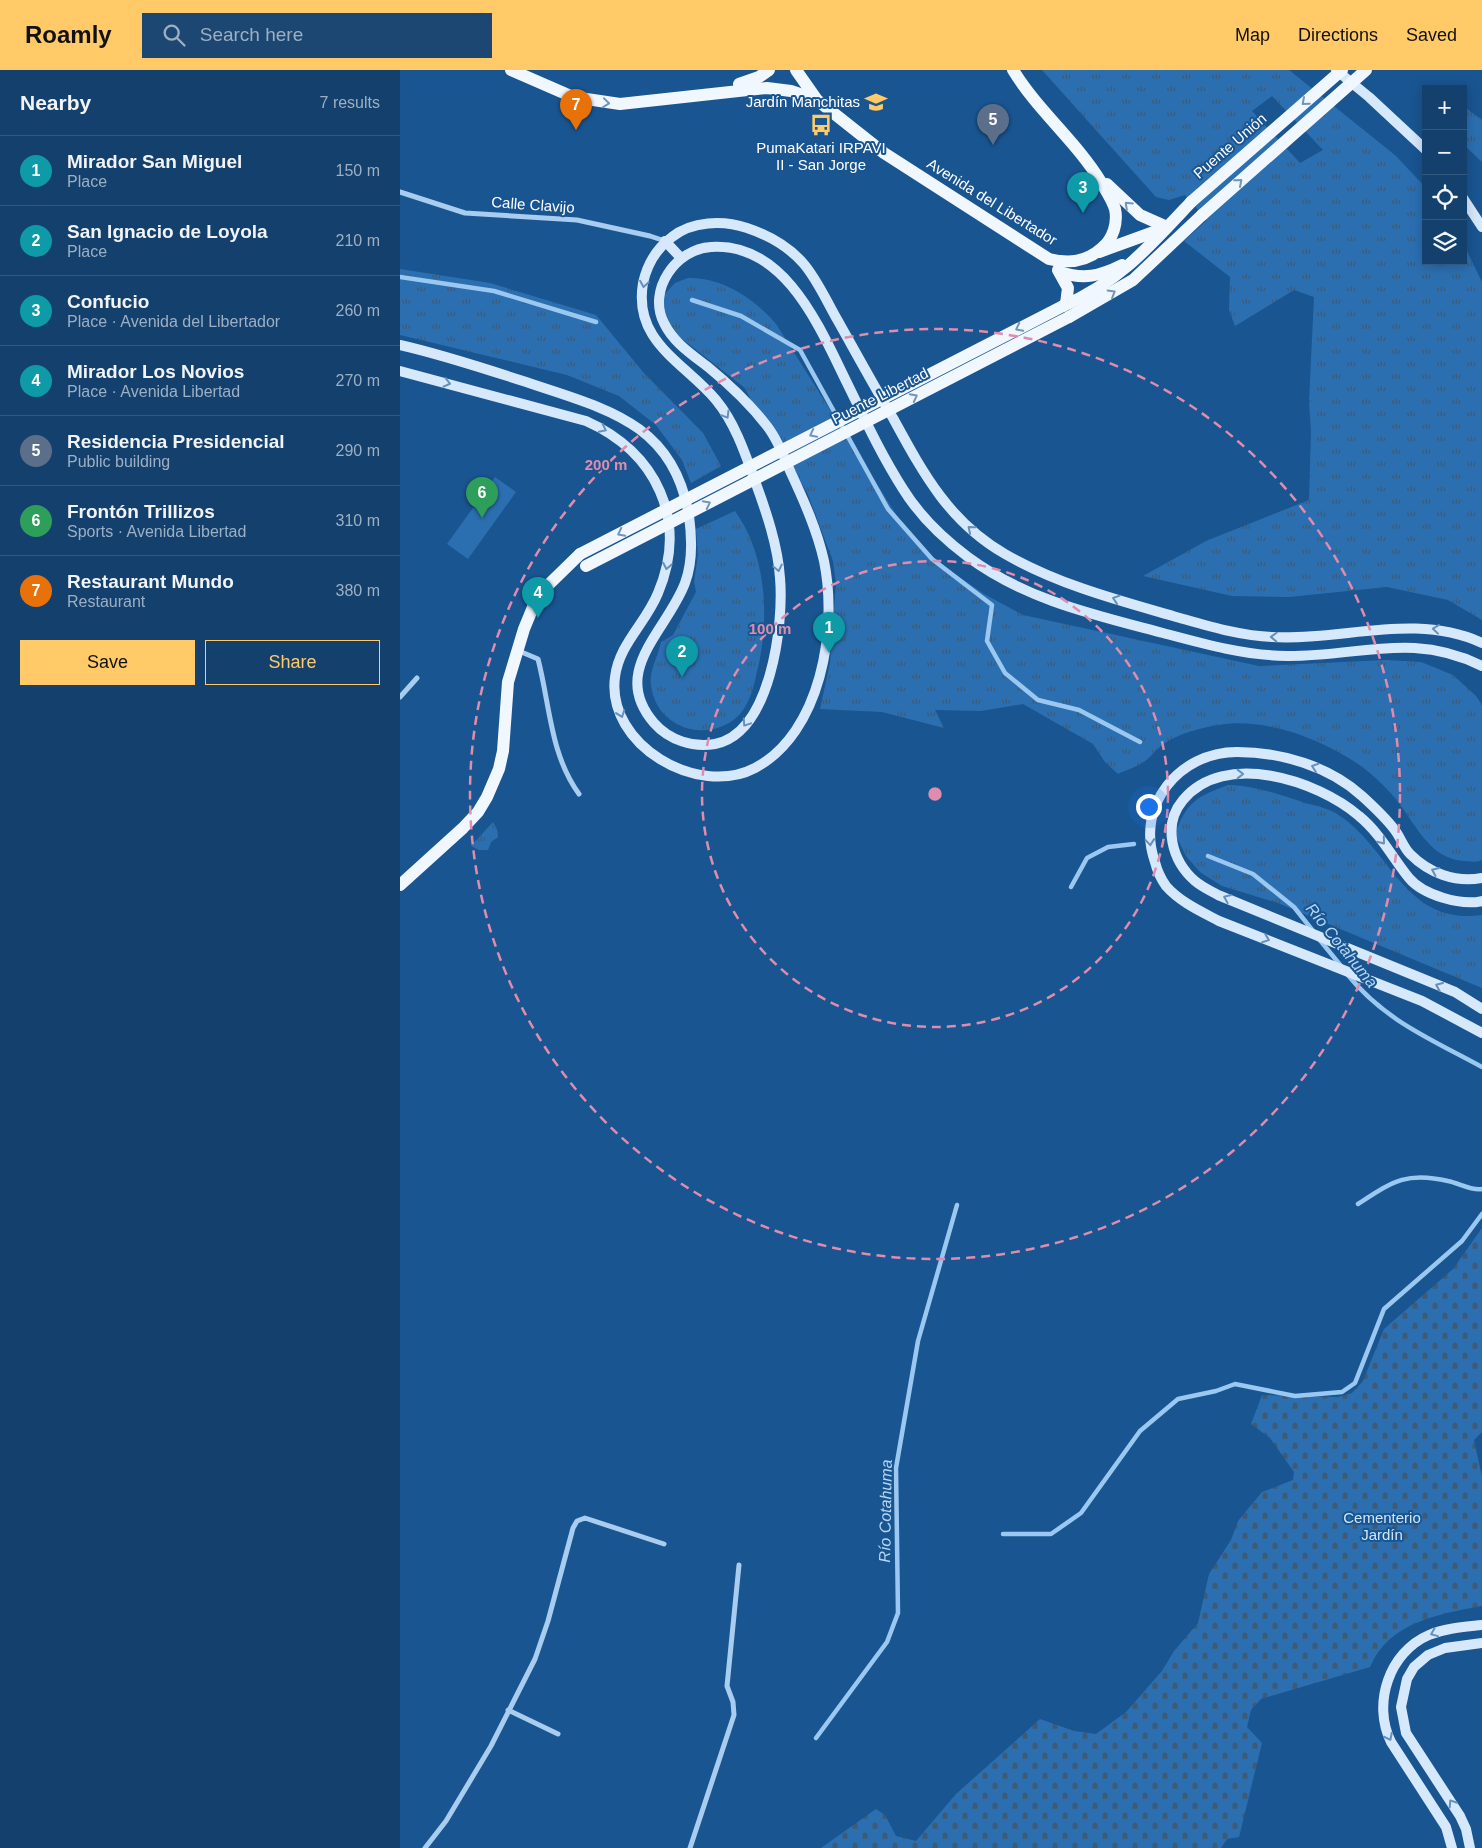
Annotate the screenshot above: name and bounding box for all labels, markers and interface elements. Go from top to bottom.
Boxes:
search box [142,13,492,58]
text: Roamly [25,21,112,48]
icon: search [160,21,188,49]
text: Search here [200,24,303,45]
text: Map [1235,25,1270,45]
text: Directions [1298,25,1378,45]
text: Saved [1406,25,1457,45]
map controls [1422,85,1467,265]
button: + [1422,85,1467,130]
pin: 7 [560,89,592,130]
school or university icon: Jardín Manchitas [863,89,889,115]
text: Nearby [20,91,91,114]
place label: Jardín Manchitas [746,93,860,110]
text: 7 results [320,94,380,111]
one-way arrow [1302,96,1311,105]
one-way arrow [603,97,611,108]
pin: 5 [977,104,1009,145]
street label: Puente Unión [1190,109,1270,182]
bus stop icon: PumaKatari IRPAVI II - San Jorge [808,112,834,138]
button: − [1422,130,1467,175]
place label: PumaKatari IRPAVI II - San Jorge [756,139,886,173]
text: Mirador San Miguel [67,151,242,172]
street label: Avenida del Libertador [924,155,1060,248]
text: 1 [32,162,40,179]
text: 150 m [336,162,380,179]
pin: 3 [1067,172,1099,213]
text: Place [67,173,107,190]
button: locate [1422,175,1467,220]
one-way arrow [1233,179,1242,188]
street label: Calle Clavijo [491,193,575,216]
one-way arrow [1125,202,1134,211]
button: layers [1422,220,1467,265]
text: San Ignacio de Loyola [67,221,268,242]
text: 2 [32,232,40,249]
text: 210 m [336,232,380,249]
text: Place [67,243,107,260]
one-way arrow [639,280,649,288]
one-way arrow [1106,290,1115,300]
text: Confucio [67,291,149,312]
text: 3 [32,302,40,319]
text: 260 m [336,302,380,319]
text: Place · Avenida del Libertador [67,313,280,330]
one-way arrow [1016,322,1025,332]
text: Mirador Los Novios [67,361,244,382]
street label: Puente Libertad [829,364,931,427]
text: 4 [32,372,40,389]
text: 270 m [336,372,380,389]
one-way arrow [443,377,452,388]
text: Place · Avenida Libertad [67,383,240,400]
one-way arrow [909,393,918,403]
one-way arrow [719,409,729,418]
one-way arrow [598,423,607,433]
one-way arrow [809,428,818,438]
text: Residencia Presidencial [67,431,285,452]
text: 5 [32,442,40,459]
text: 290 m [336,442,380,459]
text: Public building [67,453,170,470]
text: 200 m [585,456,627,473]
pin: 6 [466,477,498,518]
one-way arrow [702,500,711,510]
text: Frontón Trillizos [67,501,215,522]
text: 6 [32,512,40,529]
text: 310 m [336,512,380,529]
text: Sports · Avenida Libertad [67,523,246,540]
one-way arrow [968,526,977,534]
one-way arrow [618,527,627,537]
one-way arrow [662,561,672,570]
one-way arrow [772,563,783,572]
text: Restaurant Mundo [67,571,234,592]
pin: 4 [522,577,554,618]
text: 7 [32,582,40,599]
text: 380 m [336,582,380,599]
text: Restaurant [67,593,145,610]
one-way arrow [1113,595,1121,605]
pin: 1 [813,612,845,653]
text: 100 m [749,620,791,637]
one-way arrow [1432,624,1440,635]
one-way arrow [1270,632,1278,642]
pin: 2 [666,636,698,677]
button: Save [20,640,195,685]
button: Share [205,640,380,685]
one-way arrow [615,709,625,718]
one-way arrow [743,718,752,727]
one-way arrow [1311,763,1319,773]
one-way arrow [1236,769,1244,779]
centre of rings [926,785,944,803]
your location [1136,794,1162,820]
one-way arrow [1376,835,1385,844]
one-way arrow [1144,838,1155,846]
one-way arrow [1431,867,1440,878]
one-way arrow [1223,894,1232,905]
water label: Río Cotahuma [1303,900,1381,991]
one-way arrow [1262,934,1270,944]
one-way arrow [1435,982,1444,992]
water label: Río Cotahuma [876,1459,895,1563]
park label: Cementerio Jardín [1343,1509,1421,1543]
one-way arrow [1430,1627,1439,1638]
one-way arrow [1383,1732,1393,1741]
one-way arrow [1449,1800,1458,1809]

